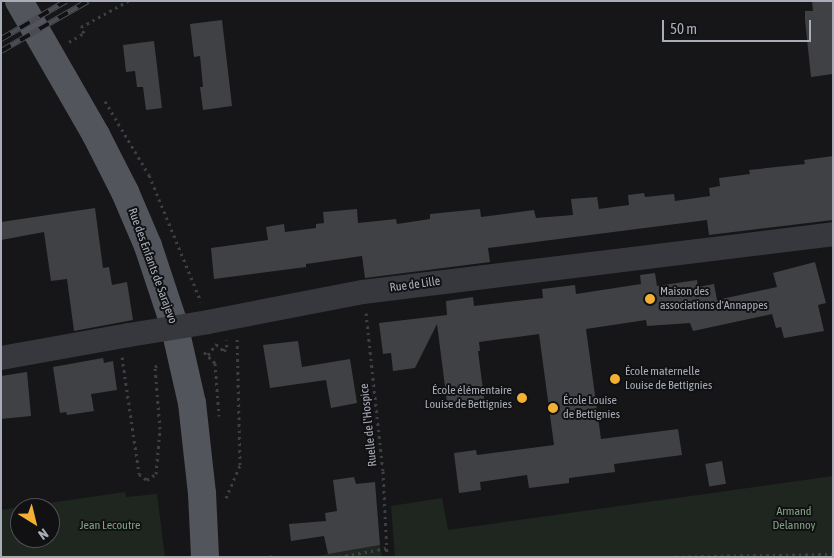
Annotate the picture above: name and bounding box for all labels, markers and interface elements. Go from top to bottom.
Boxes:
scale bar [664,10,813,42]
text: 50 m [670,20,697,37]
street label: Rue des Enfants de Sarajevo [124,206,180,326]
street label: Rue de Lille [389,274,441,296]
place label: Maison des associations d'Annappes [660,285,768,313]
marker: Maison des associations d'Annappes [644,293,656,305]
place label: École maternelle Louise de Bettignies [625,365,712,393]
marker: École maternelle Louise de Bettignies [609,373,621,385]
street label: Ruelle de l'Hospice [357,383,381,467]
place label: École élémentaire Louise de Bettignies [425,384,512,412]
marker: École élémentaire Louise de Bettignies [516,392,528,404]
place label: École Louise de Bettignies [563,394,620,422]
marker: École Louise de Bettignies [547,402,559,414]
north arrow [10,498,60,548]
park label: Armand Delannoy [772,505,816,533]
park label: Jean Lecoutre [80,519,140,533]
text: N [35,525,51,543]

